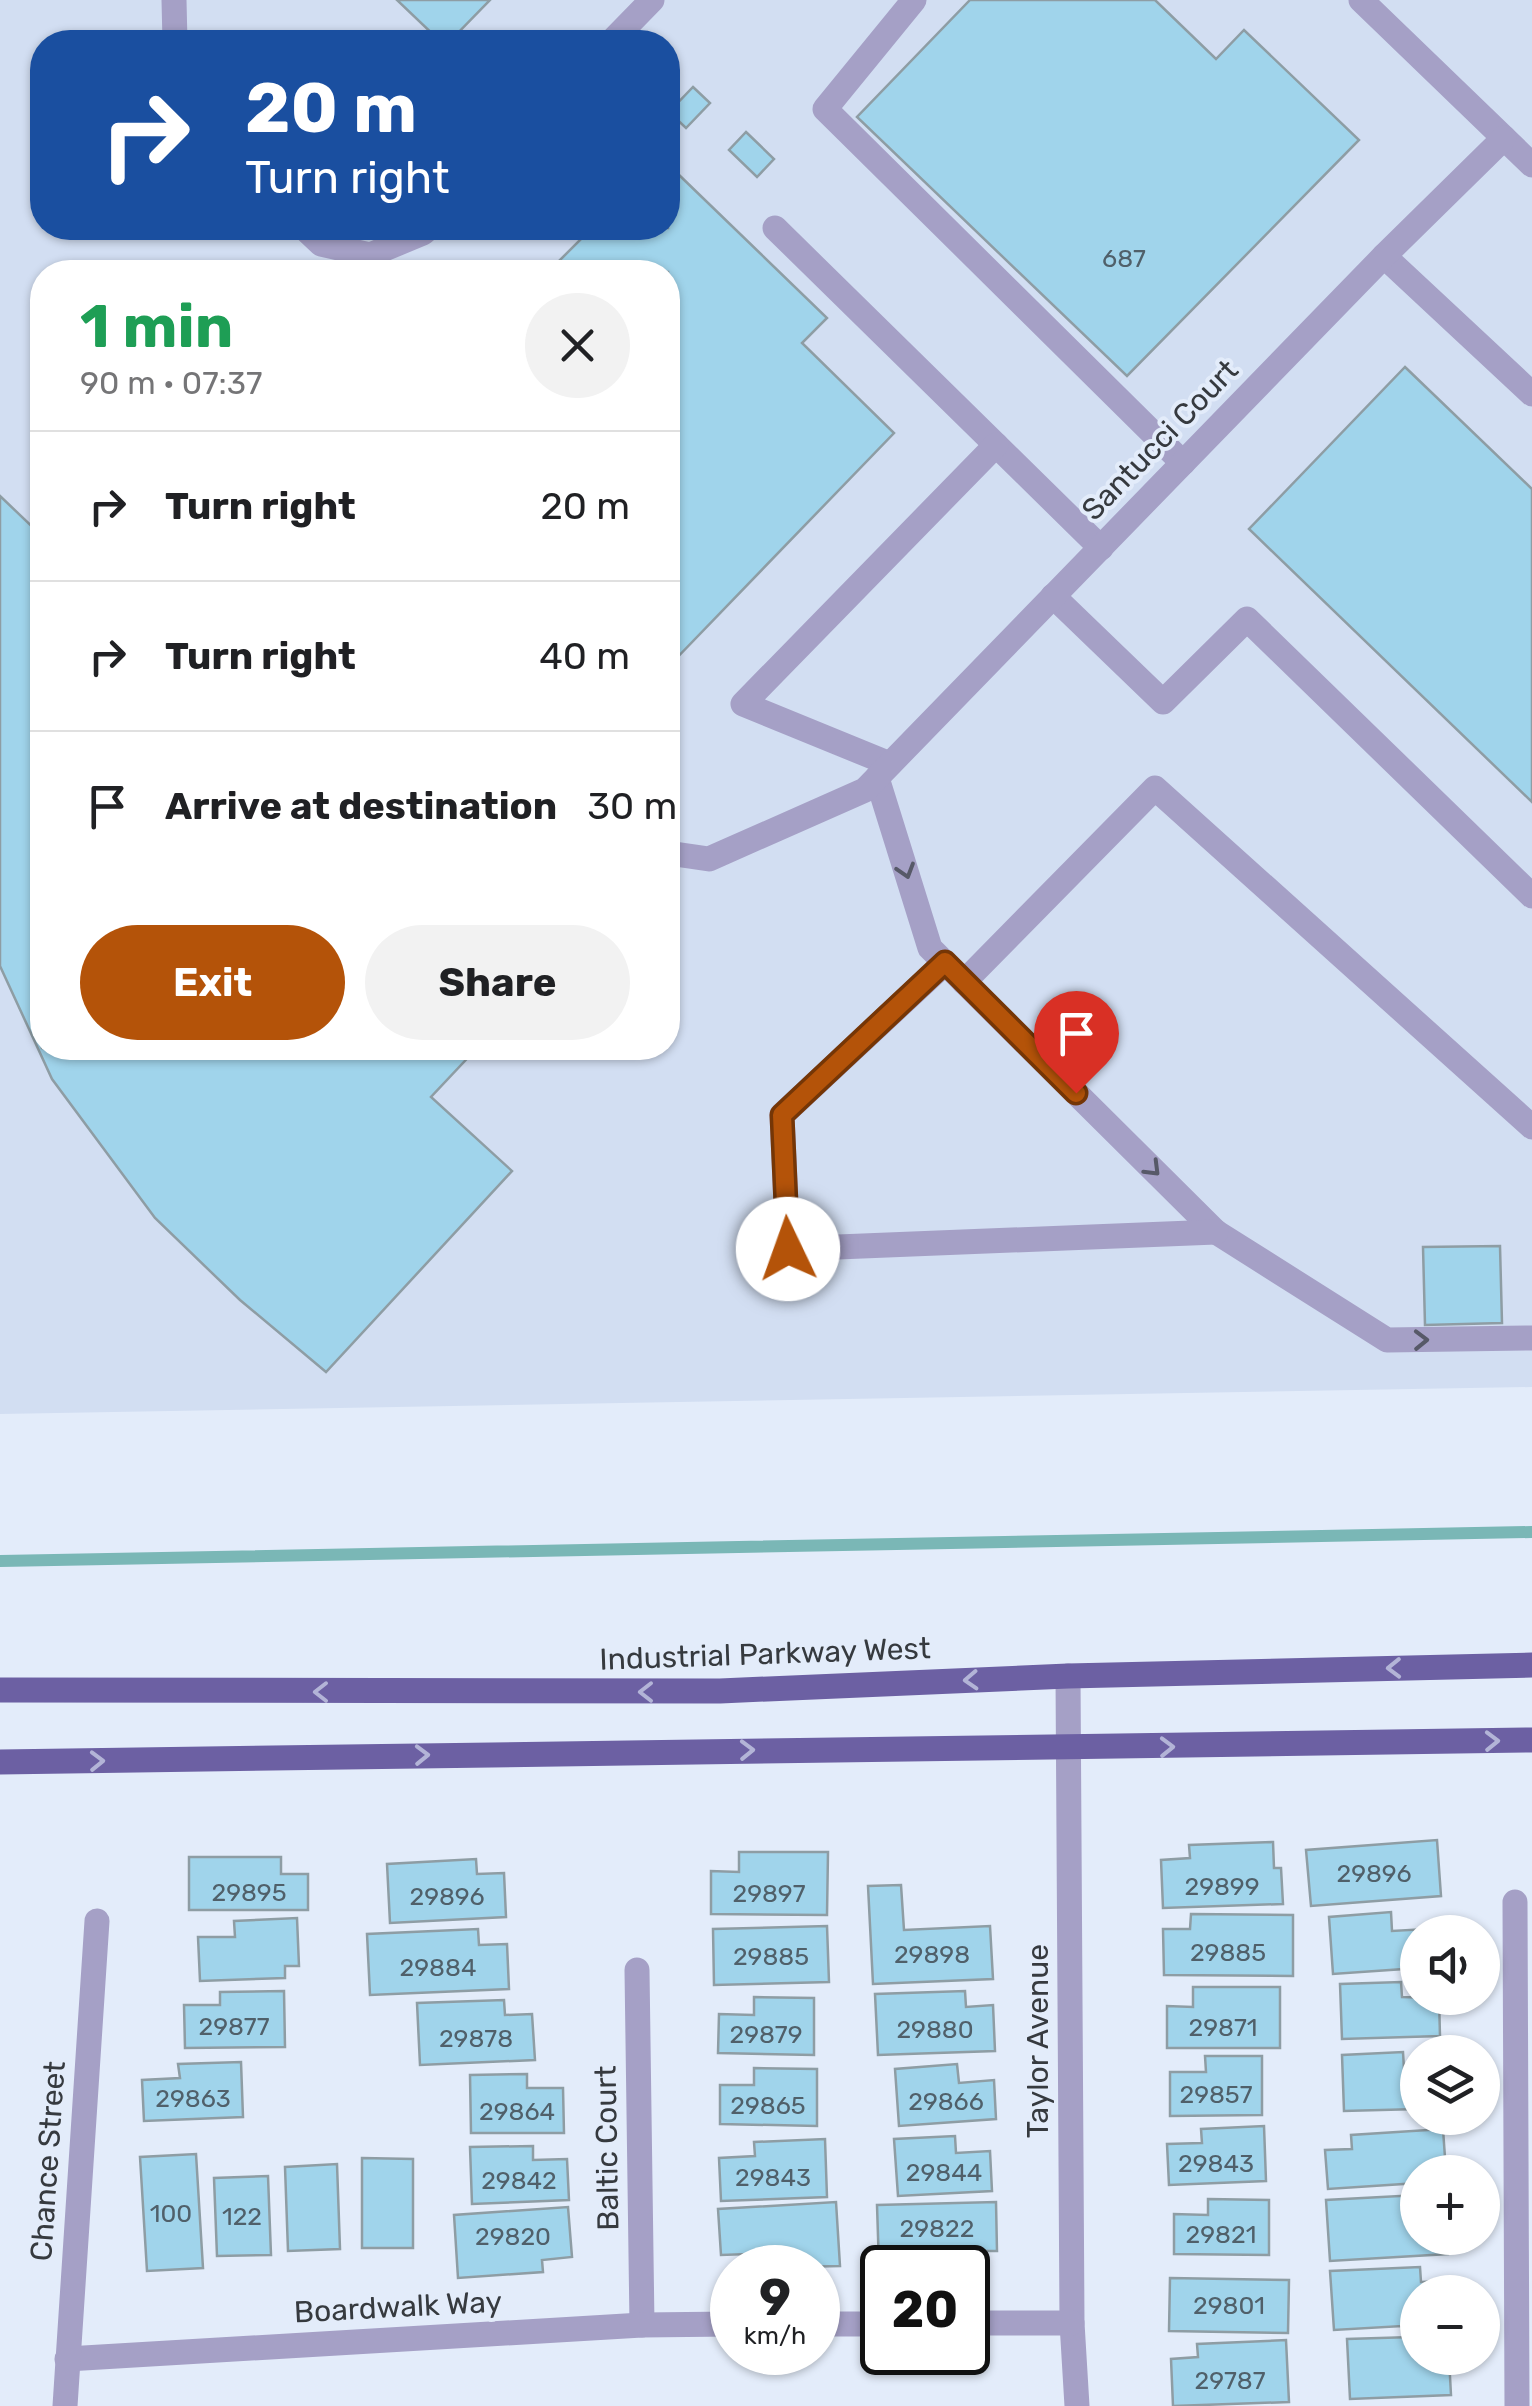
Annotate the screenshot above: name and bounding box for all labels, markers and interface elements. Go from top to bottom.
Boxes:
text: 20 m [245,67,417,150]
icon: right [80,70,210,200]
text: Turn right [245,151,449,204]
house number: 687 [1102,244,1146,273]
text: 1 min [80,291,233,362]
button: close [525,293,630,398]
street label: Santucci Court [1074,352,1246,528]
text: 90 m · 07:37 [80,364,262,402]
icon: right [80,479,135,534]
text: Turn right [165,483,356,529]
text: 20 m [540,483,630,529]
icon: right [80,629,135,684]
text: Turn right [165,633,356,679]
text: 40 m [539,633,630,679]
icon: arrive [80,779,135,834]
text: Arrive at destination [165,783,557,829]
text: 30 m [587,783,677,829]
one-way arrow [894,862,915,879]
button: Exit [80,925,345,1040]
button: Share [365,925,630,1040]
pin [1034,991,1119,1094]
icon: arrive [1049,1006,1104,1061]
one-way arrow [1141,1158,1159,1176]
position arrow [736,1197,840,1301]
one-way arrow [1413,1329,1429,1350]
street label: Industrial Parkway West [599,1630,931,1678]
one-way arrow [1385,1658,1401,1679]
one-way arrow [962,1669,978,1690]
one-way arrow [313,1681,328,1703]
one-way arrow [638,1681,654,1702]
one-way arrow [1484,1730,1500,1751]
one-way arrow [1160,1736,1175,1758]
one-way arrow [740,1740,756,1761]
one-way arrow [415,1745,431,1766]
one-way arrow [90,1750,106,1771]
house number: 29896 [1336,1859,1412,1888]
house number: 29899 [1184,1872,1260,1901]
house number: 29895 [211,1878,287,1907]
house number: 29897 [732,1879,806,1908]
house number: 29896 [409,1882,485,1911]
map controls [1400,1915,1500,2375]
button: sound [1400,1915,1500,2015]
house number: 29885 [1190,1938,1266,1967]
house number: 29898 [894,1940,970,1969]
house number: 29885 [733,1942,809,1971]
street label: Taylor Avenue [1020,1944,1056,2138]
house number: 29884 [400,1953,476,1982]
house number: 29877 [198,2012,270,2041]
house number: 29871 [1189,2013,1257,2042]
house number: 29880 [896,2015,974,2044]
house number: 29879 [729,2020,803,2049]
house number: 29878 [439,2024,513,2053]
button: layers [1400,2035,1500,2135]
street label: Chance Street [23,2060,73,2262]
street label: Baltic Court [588,2065,626,2231]
house number: 29857 [1179,2080,1253,2109]
house number: 29863 [155,2084,231,2113]
house number: 29866 [908,2087,984,2116]
house number: 29865 [730,2091,806,2120]
house number: 29864 [479,2097,555,2126]
house number: 29843 [1178,2149,1254,2178]
button: + [1400,2155,1500,2255]
house number: 29844 [906,2158,982,2187]
house number: 29843 [735,2163,811,2192]
house number: 29842 [481,2166,557,2195]
house number: 100 [150,2199,192,2228]
house number: 122 [222,2202,262,2231]
house number: 29822 [900,2214,974,2243]
house number: 29821 [1186,2220,1256,2249]
house number: 29820 [475,2222,551,2251]
speed limit sign: 20 [860,2245,990,2375]
text: 9 [759,2268,791,2328]
button: − [1400,2275,1500,2375]
street label: Boardwalk Way [293,2284,503,2330]
house number: 29801 [1193,2291,1265,2320]
text: km/h [744,2321,806,2350]
house number: 29787 [1194,2366,1266,2395]

